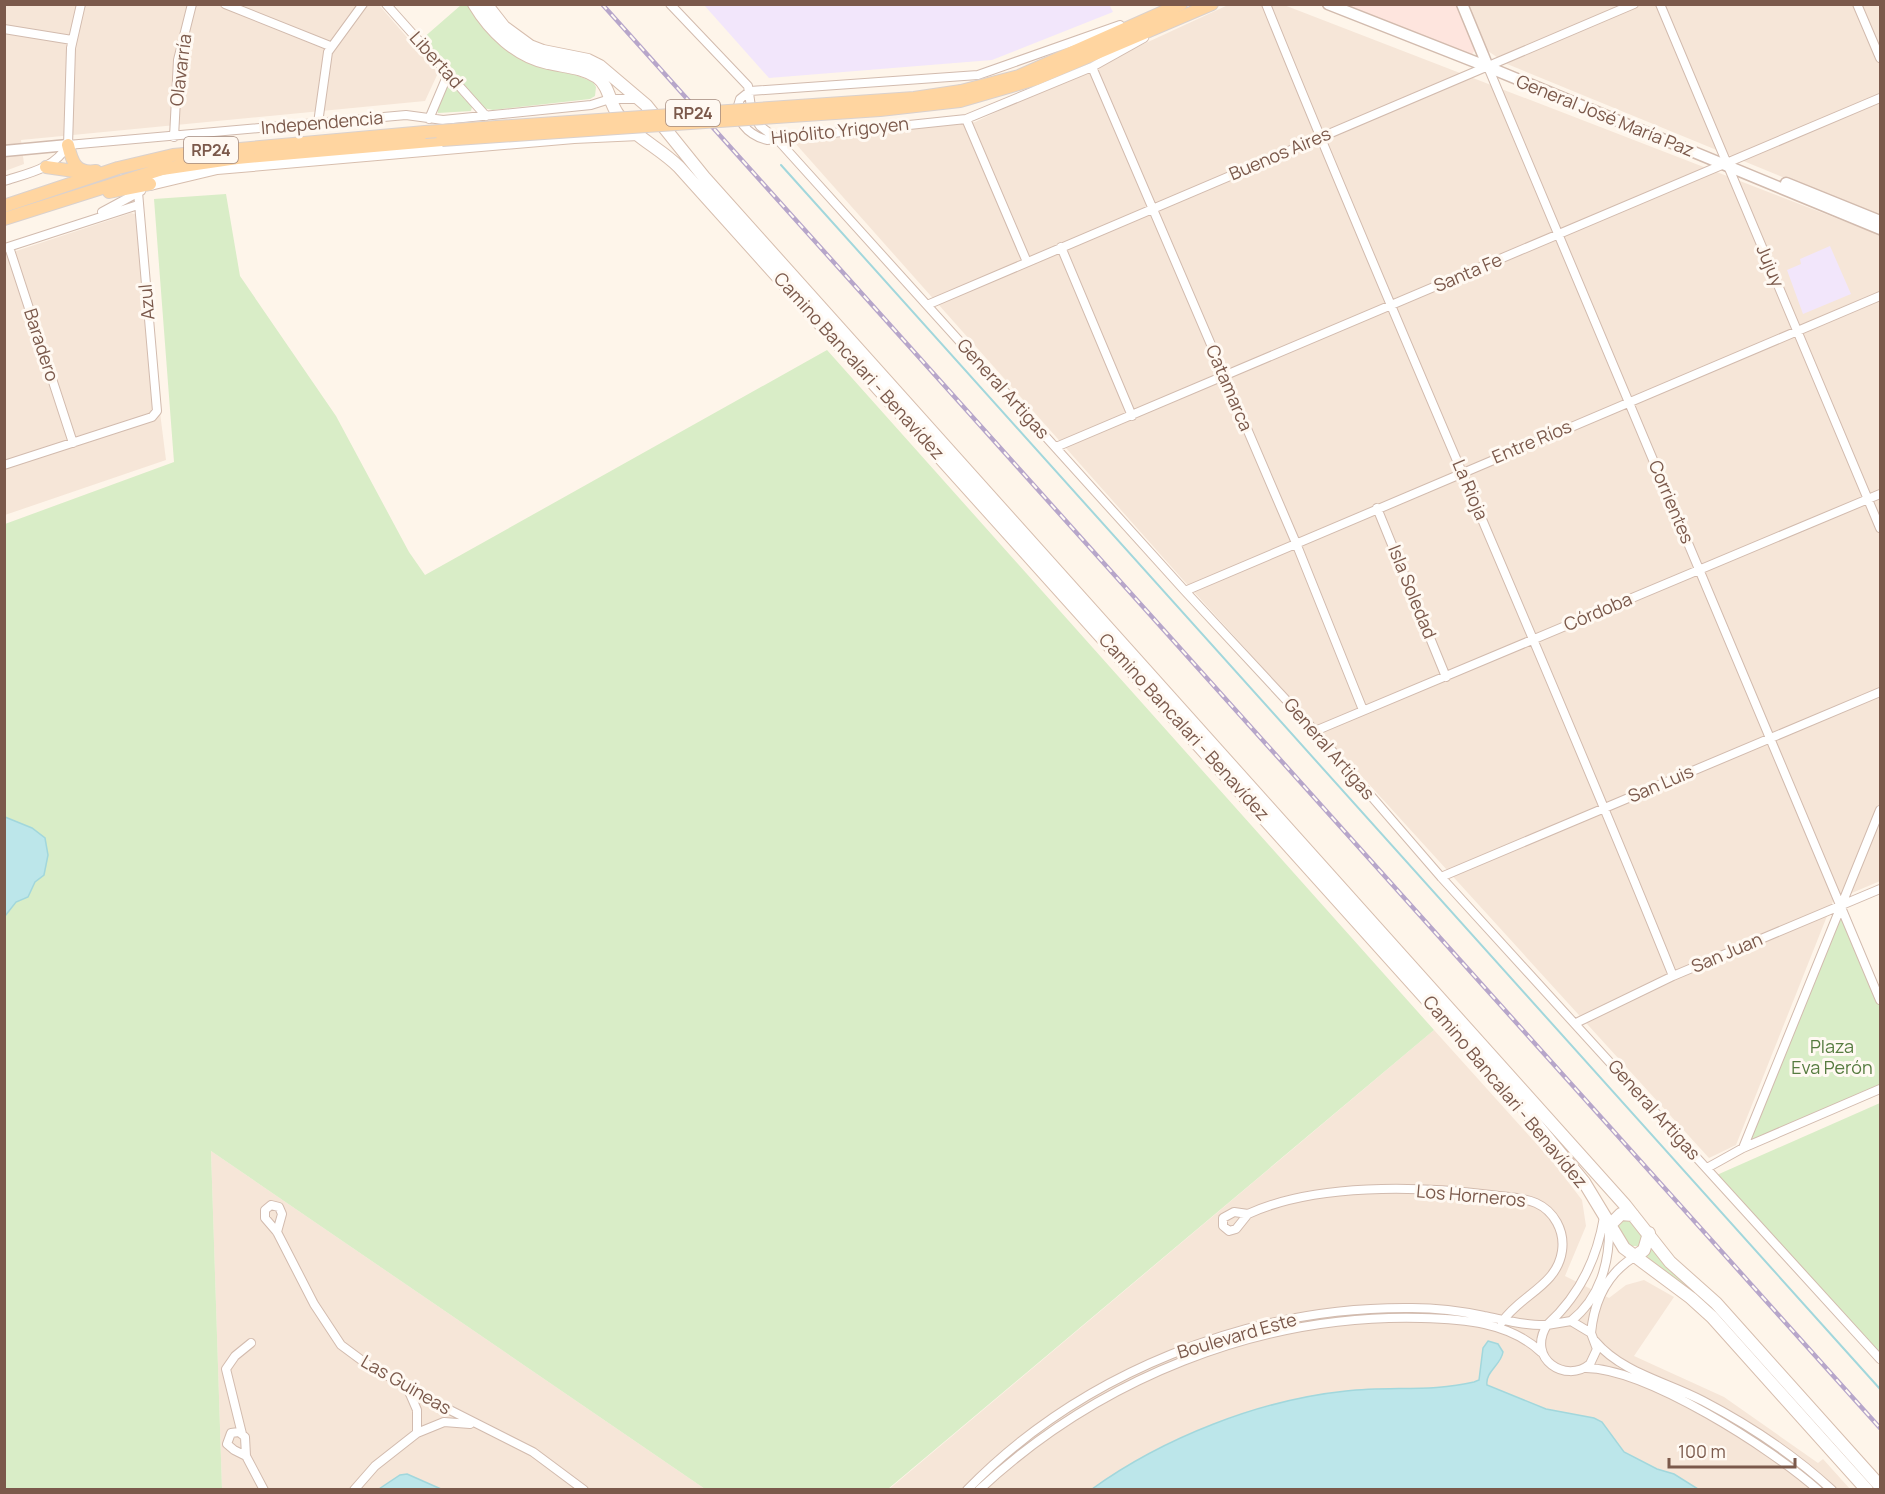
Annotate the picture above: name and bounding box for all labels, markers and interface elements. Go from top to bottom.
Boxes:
street label: Libertad [405,26,469,93]
street label: Olavarría [164,32,196,107]
street label: General José María Paz [1513,68,1698,162]
road number: RP24 [666,100,720,126]
street label: Independencia [260,105,384,139]
street label: Hipólito Yrigoyen [770,111,910,149]
street label: Buenos Aires [1225,121,1334,185]
road number: RP24 [184,137,238,163]
street label: Jujuy [1751,241,1791,291]
street label: Santa Fe [1430,247,1505,297]
street label: Camino Bancalari - Benavídez [769,267,950,464]
street label: Azul [132,283,160,321]
street label: Baradero [19,305,65,384]
street label: General Artigas [952,333,1055,444]
street label: Catamarca [1201,341,1259,434]
street label: Entre Ríos [1488,414,1575,469]
street label: La Rioja [1447,456,1494,524]
street label: Corrientes [1644,456,1700,547]
street label: Isla Soledad [1383,541,1443,642]
street label: Córdoba [1560,586,1635,636]
street label: Camino Bancalari - Benavídez [1094,628,1275,825]
street label: General Artigas [1279,692,1381,804]
street label: San Luis [1624,759,1697,808]
street label: San Juan [1687,926,1766,978]
street label: Camino Bancalari - Benavídez [1418,990,1593,1193]
park label: Plaza Eva Perón [1791,1034,1873,1079]
street label: General Artigas [1603,1054,1706,1165]
street label: Los Horneros [1415,1178,1527,1212]
street label: Boulevard Este [1174,1307,1299,1364]
street label: Las Guineas [357,1349,456,1420]
scale bar [1669,1431,1795,1469]
text: 100 m [1678,1439,1726,1463]

